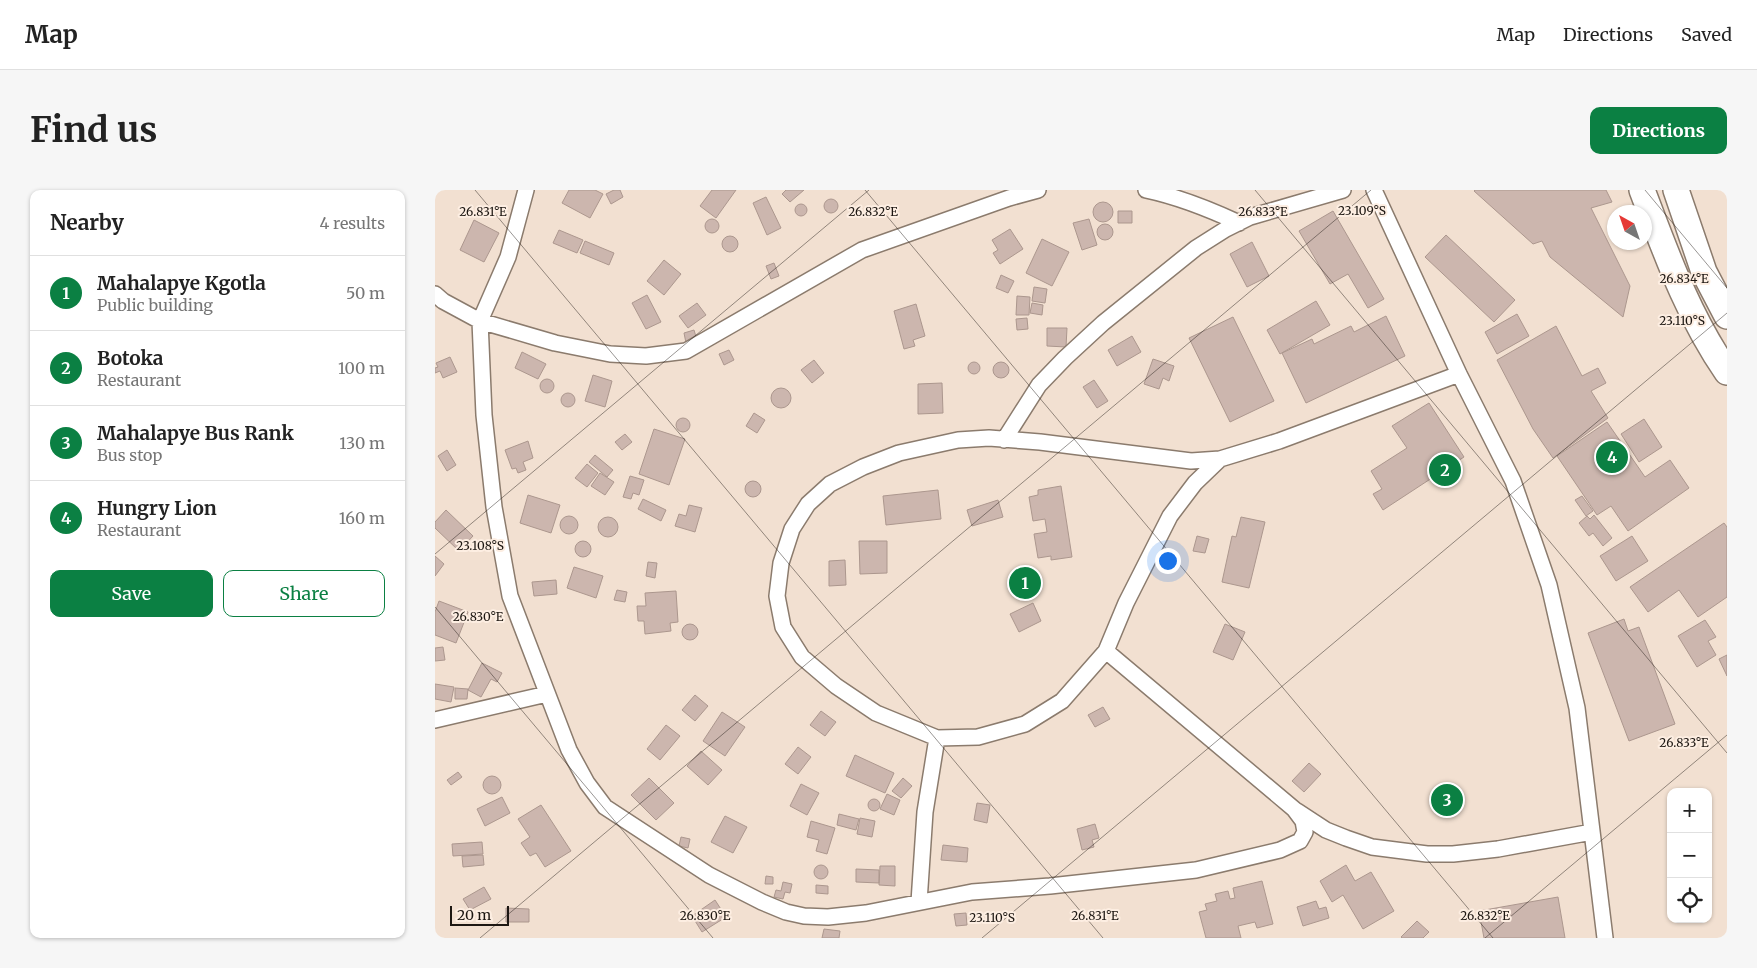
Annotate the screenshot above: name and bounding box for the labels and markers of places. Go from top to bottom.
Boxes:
pin: 4 [1596,438,1628,476]
pin: 2 [1429,451,1461,489]
pin: 1 [1009,564,1041,602]
pin: 3 [1431,781,1463,819]

